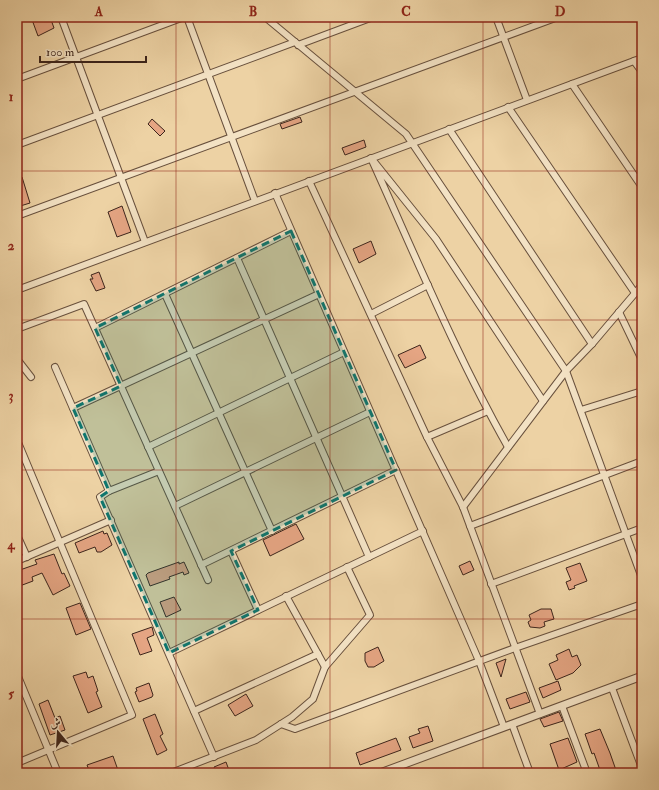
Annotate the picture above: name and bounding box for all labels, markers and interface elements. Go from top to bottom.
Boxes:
text: A [94,4,104,20]
text: B [249,4,257,20]
text: C [401,4,411,20]
text: D [555,4,566,20]
scale bar [40,38,146,64]
text: 100 m [46,45,75,60]
text: 1 [9,89,14,105]
text: 2 [8,238,15,254]
text: 3 [9,388,14,404]
text: 4 [6,537,15,553]
text: 5 [8,686,14,702]
north arrow [38,712,78,752]
text: ش [48,715,62,731]

